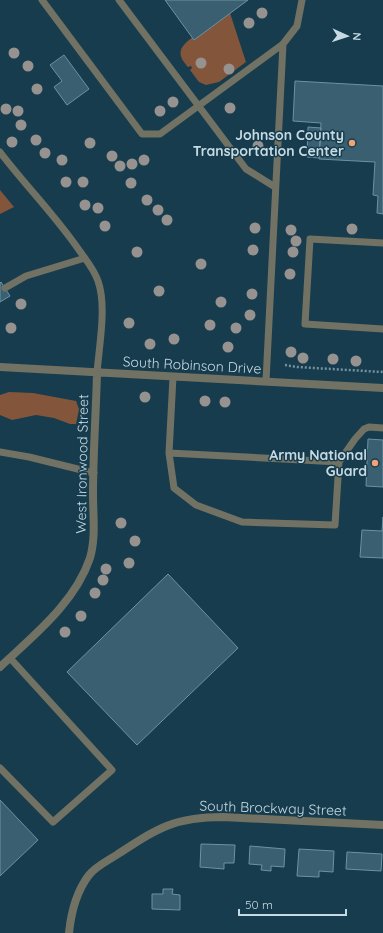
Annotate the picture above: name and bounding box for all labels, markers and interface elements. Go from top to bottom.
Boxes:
north arrow [327,16,367,56]
text: N [350,32,364,41]
place label: Johnson County Transportation Center [193,126,344,160]
marker: Johnson County Transportation Center [347,138,357,148]
street label: South Robinson Drive [122,352,262,378]
street label: West Ironwood Street [72,394,92,534]
place label: Army National Guard [269,446,367,480]
marker: Army National Guard [370,458,380,468]
street label: South Brockway Street [199,796,347,820]
scale bar [239,891,346,917]
text: 50 m [245,897,273,912]

